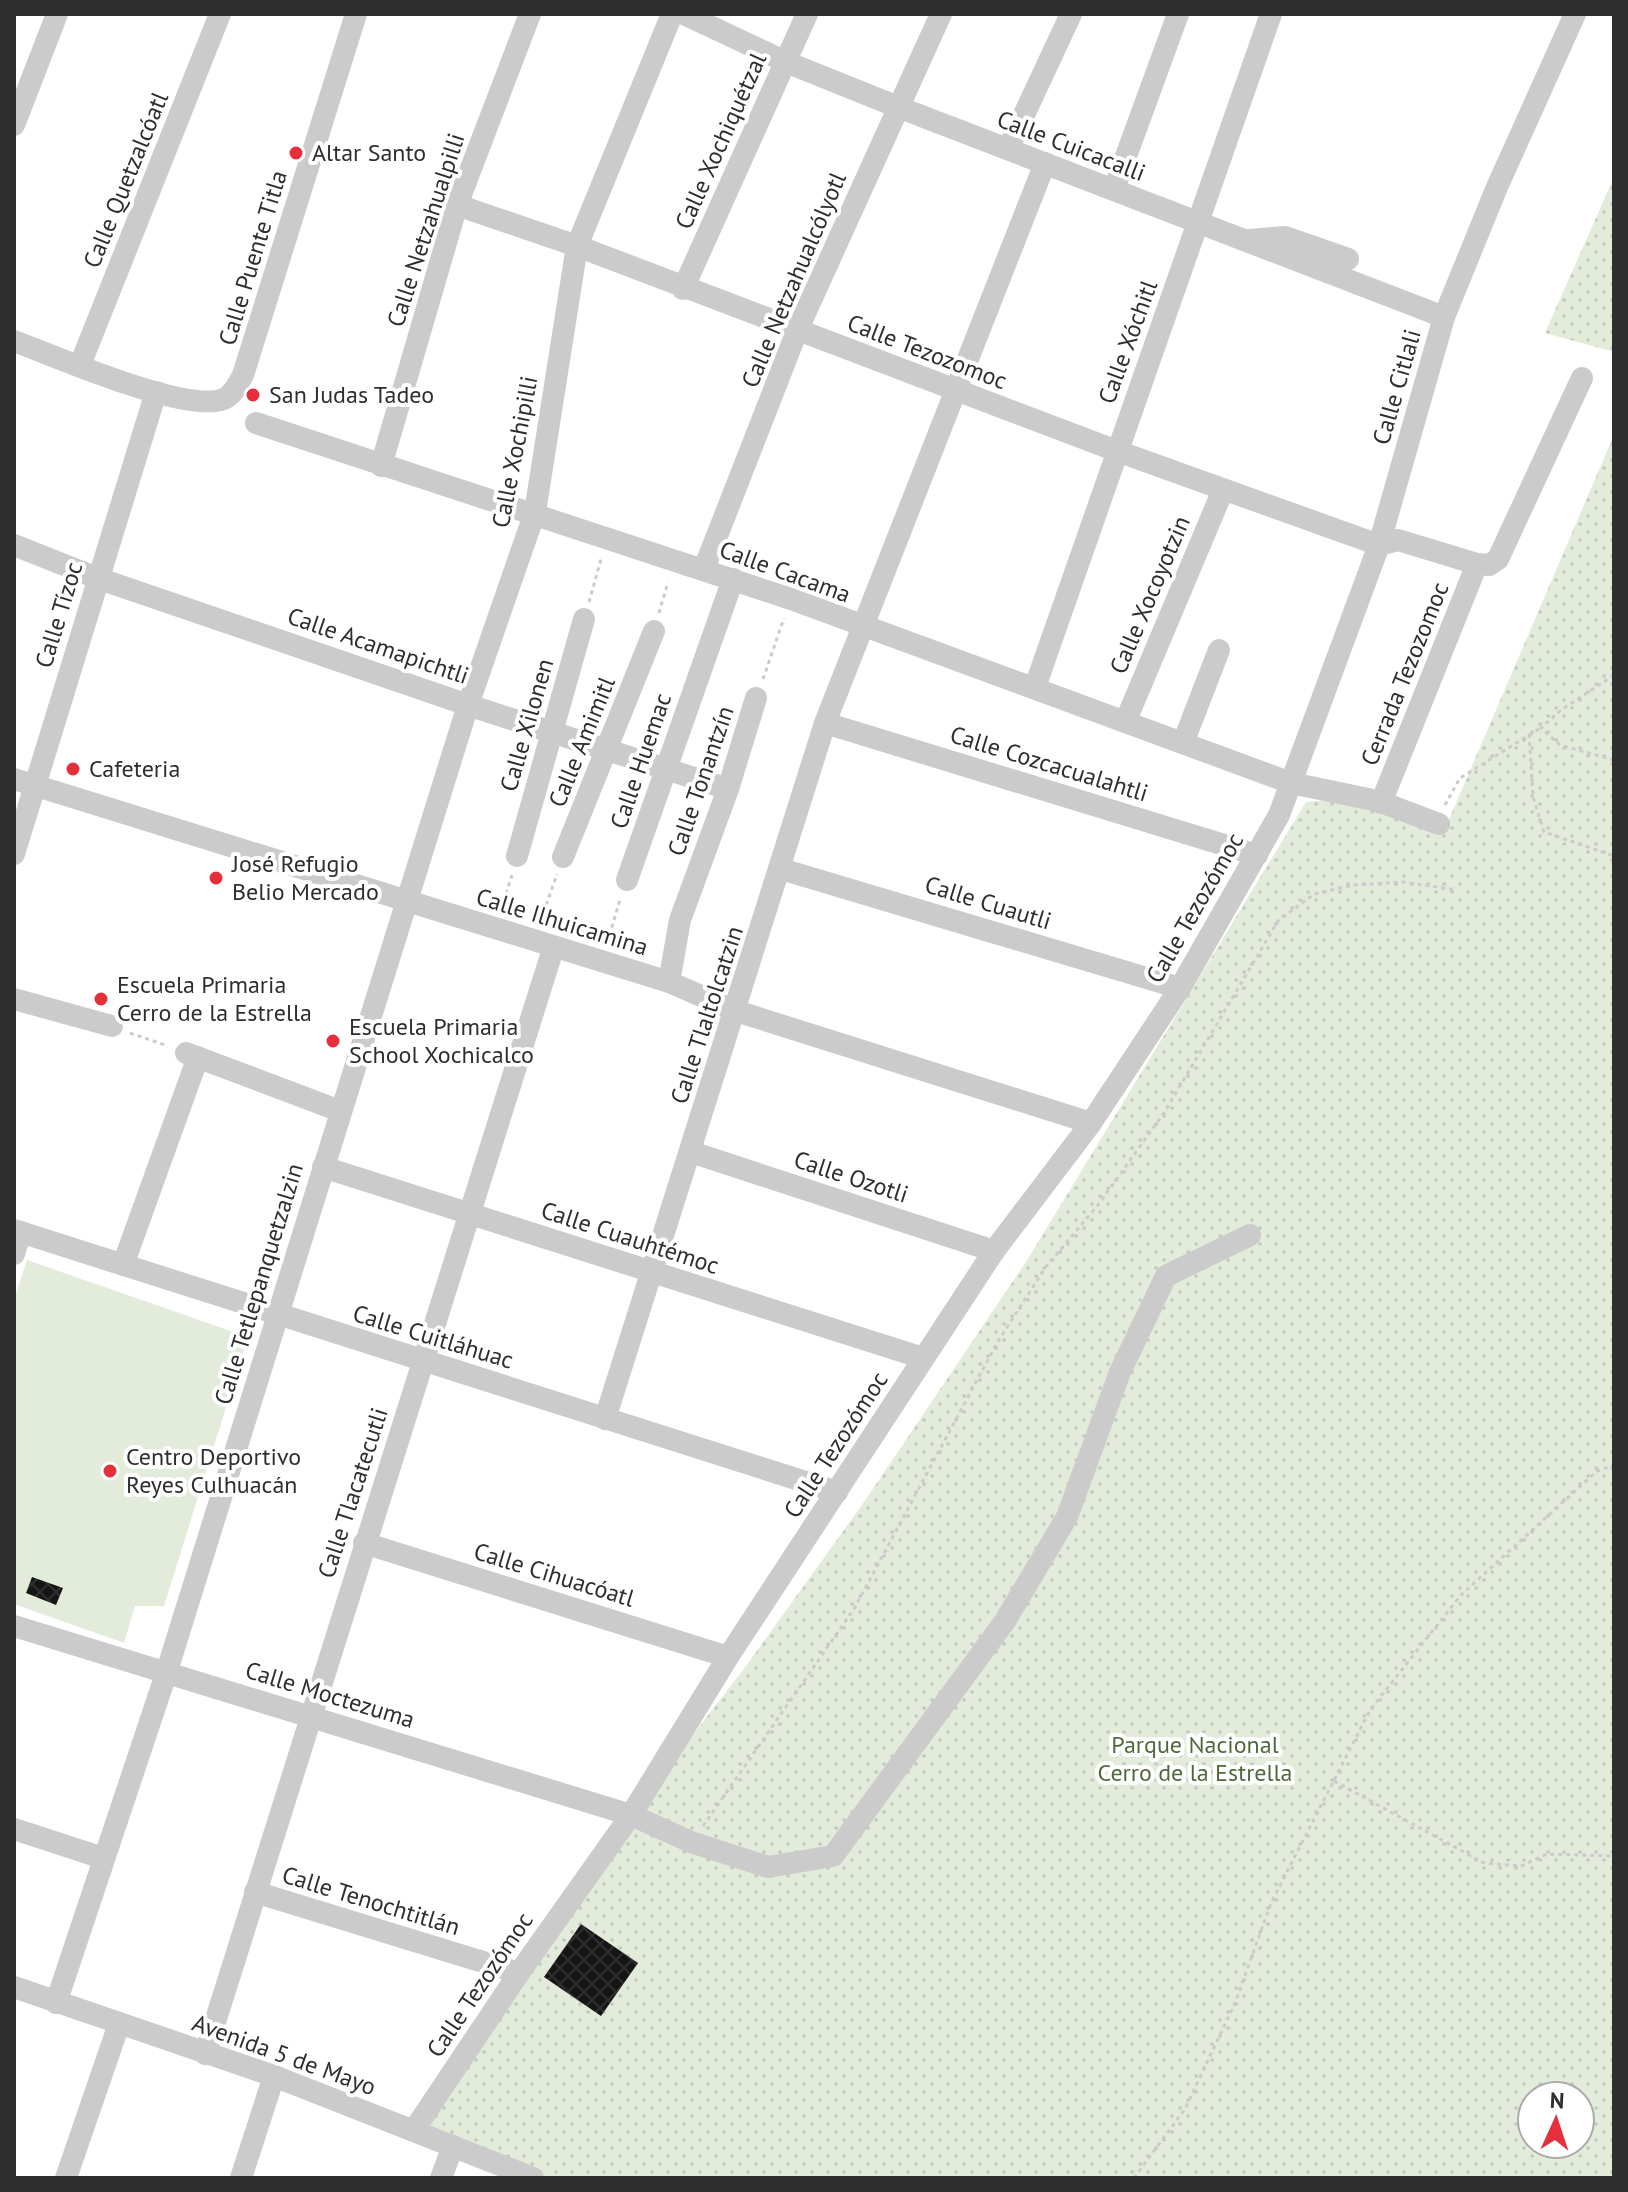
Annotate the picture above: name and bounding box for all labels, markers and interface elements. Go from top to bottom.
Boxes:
street label: Calle Xochiquétzal [668,48,773,234]
street label: Calle Quetzalcóatl [76,87,175,272]
street label: Calle Cuicacalli [993,103,1150,188]
street label: Calle Netzahualpilli [380,129,471,331]
place label: Altar Santo [312,137,426,168]
marker: Altar Santo [287,144,305,162]
street label: Calle Puente Titla [211,167,294,349]
street label: Calle Netzahualcólyotl [734,167,853,392]
street label: Calle Xóchitl [1091,276,1164,408]
street label: Calle Tezozomoc [843,307,1012,396]
street label: Calle Citlali [1365,326,1428,448]
street label: Calle Xochipilli [485,373,544,530]
place label: San Judas Tadeo [269,379,434,410]
marker: San Judas Tadeo [244,386,262,404]
street label: Calle Xocoyotzin [1102,511,1197,679]
street label: Calle Cacama [715,534,855,610]
street label: Calle Tízoc [28,558,89,672]
street label: Cerrada Tezozomoc [1354,577,1456,770]
street label: Calle Acamapichtli [283,600,473,691]
street label: Calle Xilonen [493,655,560,795]
street label: Calle Amimitl [541,672,622,812]
street label: Calle Huemac [603,689,678,833]
street label: Calle Tonantzín [660,702,741,860]
street label: Calle Cozcacualahtli [946,719,1152,808]
place label: Cafeteria [89,753,180,784]
marker: Cafeteria [64,760,82,778]
street label: Calle Tezozómoc [1139,827,1250,988]
place label: José Refugio Belio Mercado [231,848,379,907]
marker: José Refugio Belio Mercado [207,869,225,887]
street label: Calle Cuautli [921,869,1055,936]
street label: Calle Ilhuicamina [473,881,652,962]
street label: Calle Tlaltolcatzin [663,922,750,1108]
place label: Escuela Primaria Cerro de la Estrella [117,969,312,1028]
marker: Escuela Primaria Cerro de la Estrella [92,990,110,1008]
place label: Escuela Primaria School Xochicalco [349,1011,534,1070]
marker: Escuela Primaria School Xochicalco [324,1032,342,1050]
street label: Calle Ozotli [790,1143,912,1210]
street label: Calle Tetlepanquetzalzin [207,1159,310,1408]
street label: Calle Cuauhtémoc [537,1194,723,1281]
street label: Calle Cuitláhuac [349,1297,517,1376]
street label: Calle Tezozómoc [777,1366,895,1524]
street label: Calle Tlacatecutli [310,1404,395,1582]
place label: Centro Deportivo Reyes Culhuacán [126,1441,301,1500]
marker: Centro Deportivo Reyes Culhuacán [101,1462,119,1480]
street label: Calle Cihuacóatl [470,1535,638,1614]
street label: Calle Moctezuma [242,1654,419,1735]
park label: Parque Nacional Cerro de la Estrella [1098,1729,1292,1788]
street label: Calle Tenochtitlán [279,1859,464,1942]
street label: Calle Tezozómoc [420,1906,540,2063]
street label: Avenida 5 de Mayo [188,2007,380,2102]
north arrow [1516,2080,1596,2160]
text: N [1549,2086,1565,2114]

